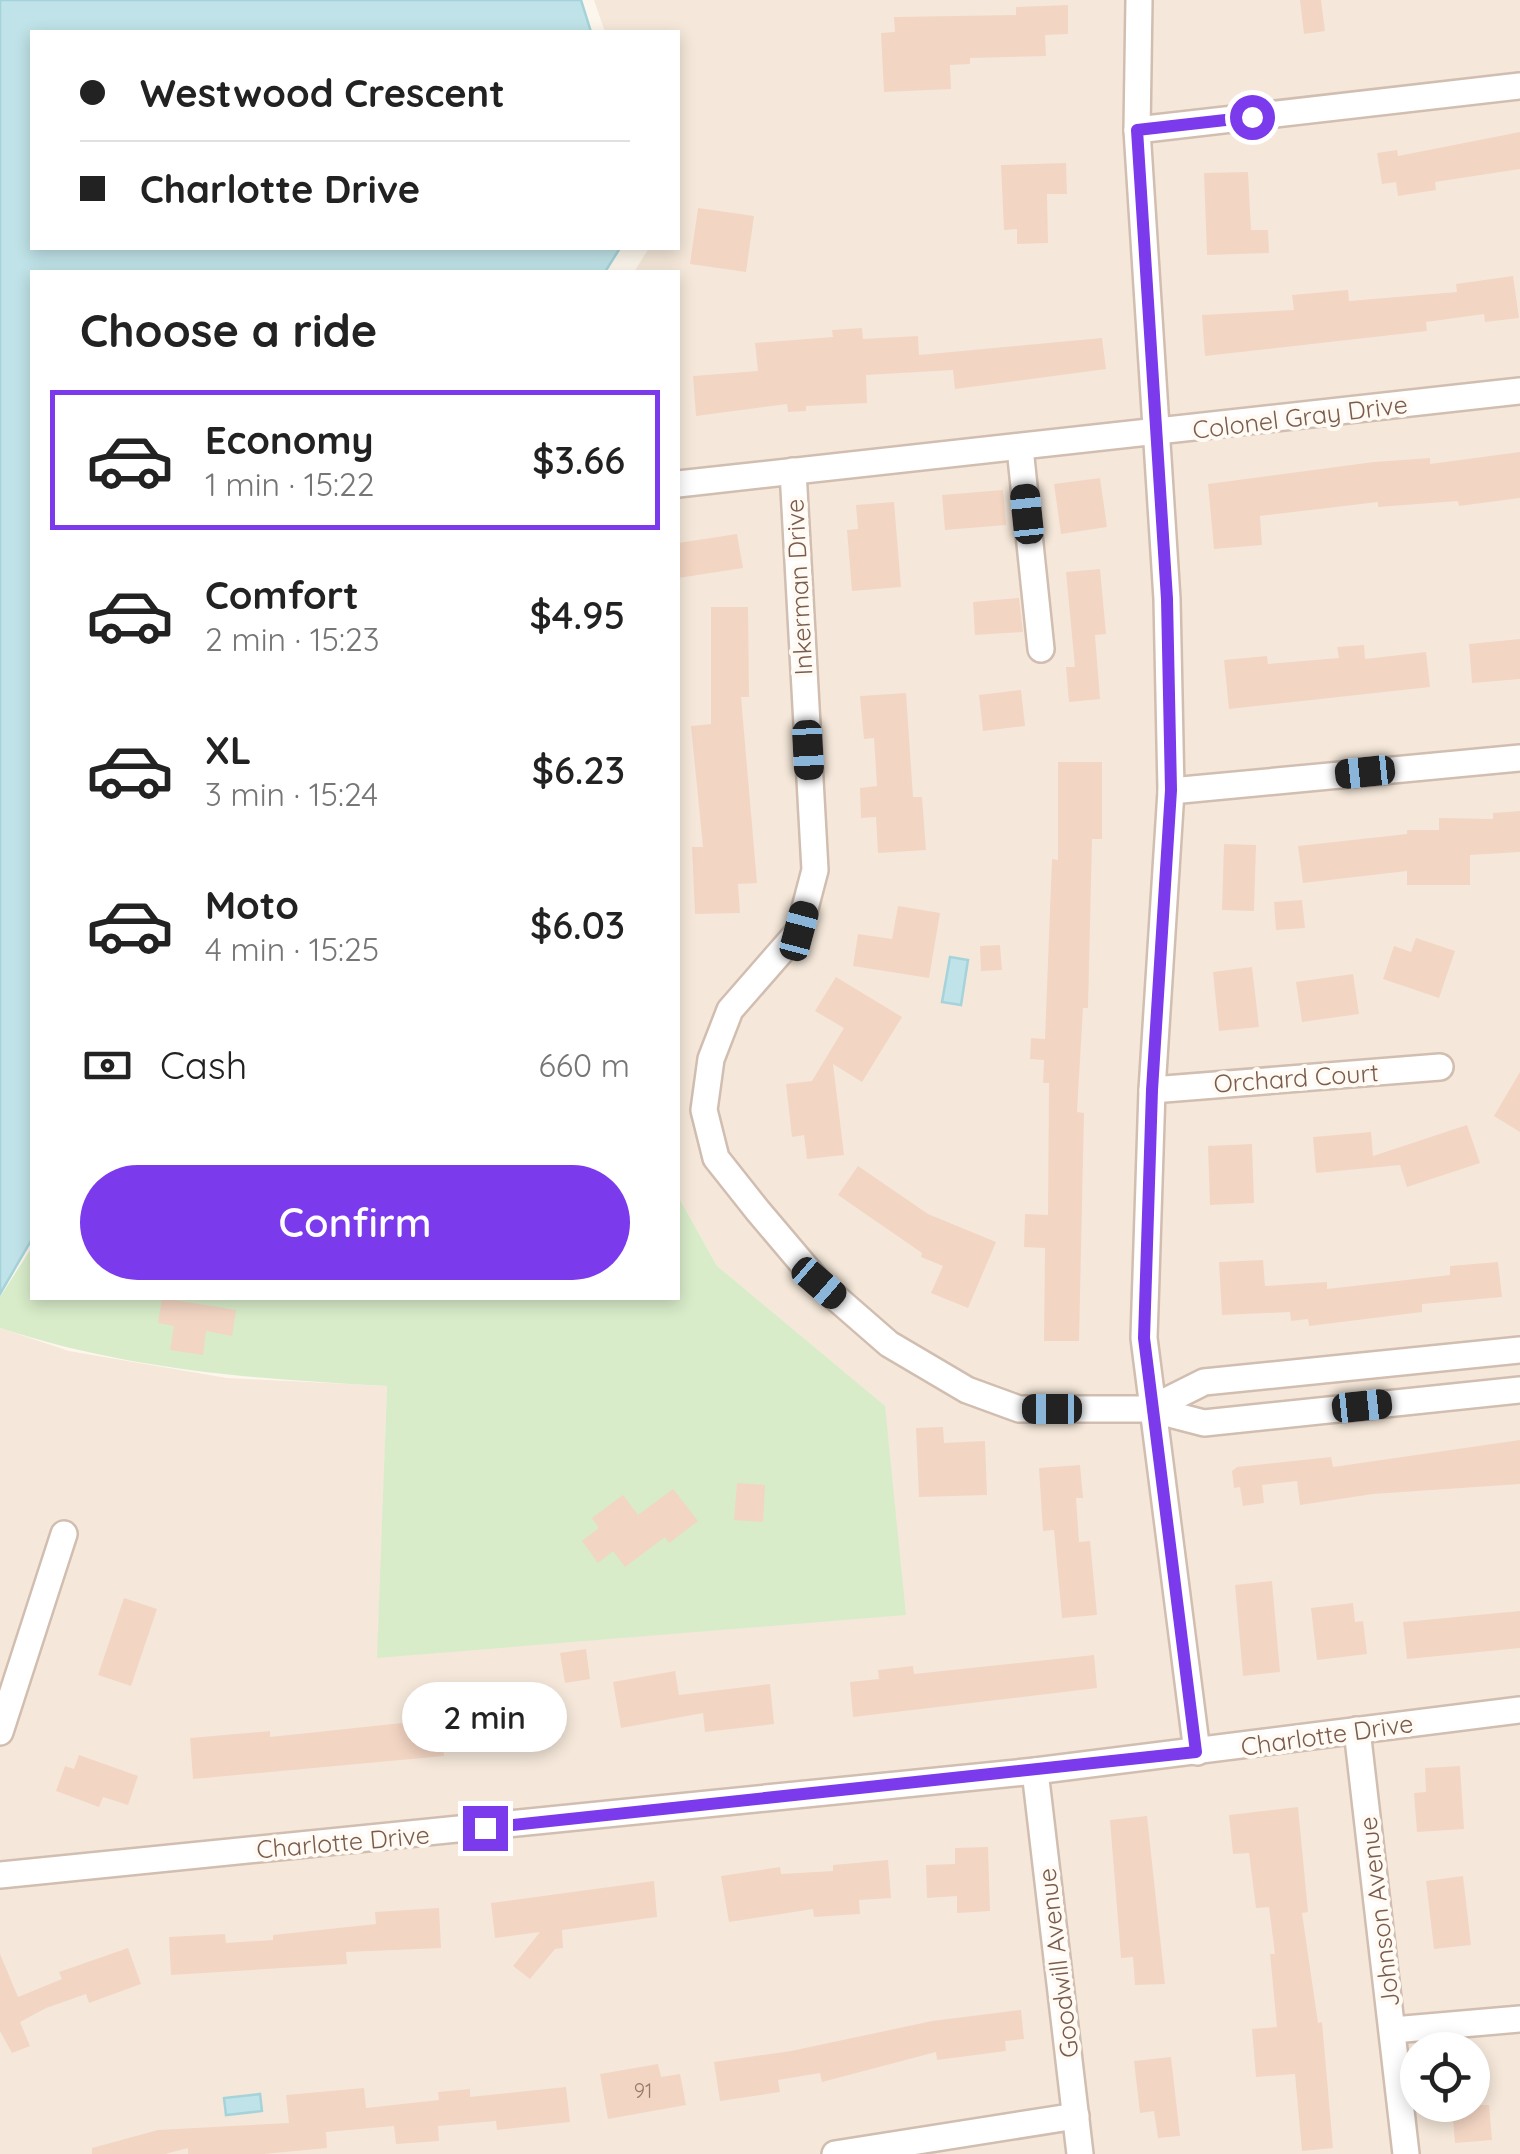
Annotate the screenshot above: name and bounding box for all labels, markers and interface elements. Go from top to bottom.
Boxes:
text: Westwood Crescent [140,69,505,117]
route start [1230,95,1275,140]
text: Charlotte Drive [140,165,420,213]
text: Choose a ride [80,302,377,358]
street label: Colonel Gray Drive [1191,388,1409,445]
icon: car [85,415,175,505]
text: Economy [205,416,374,464]
text: $3.66 [532,436,625,484]
text: 1 min · 15:22 [205,464,375,504]
car [1009,483,1045,545]
street label: Inkerman Drive [778,498,819,676]
icon: car [85,570,175,660]
text: Comfort [205,571,359,619]
text: $4.95 [530,591,625,639]
text: 2 min · 15:23 [205,619,379,659]
car [791,719,825,781]
icon: car [85,725,175,815]
text: XL [205,726,251,774]
text: $6.23 [532,746,625,794]
car [1334,754,1396,790]
text: 3 min · 15:24 [205,774,378,814]
icon: car [85,880,175,970]
text: Moto [205,881,299,929]
car [777,898,821,964]
text: $6.03 [530,901,625,949]
text: 4 min · 15:25 [205,929,379,969]
icon: cash [80,1038,135,1093]
text: Cash [160,1041,247,1089]
text: 660 m [539,1045,630,1085]
street label: Orchard Court [1212,1056,1380,1099]
button: Confirm [80,1165,630,1280]
car [787,1252,851,1314]
car [1331,1388,1393,1424]
car [1022,1394,1082,1424]
callout: 2 min [402,1683,568,1753]
text: 2 min [443,1697,526,1737]
street label: Charlotte Drive [1239,1707,1415,1762]
route end [463,1806,508,1851]
street label: Johnson Avenue [1351,1815,1406,2009]
street label: Charlotte Drive [255,1818,431,1865]
street label: Goodwill Avenue [1030,1867,1085,2060]
map controls [1400,2032,1490,2122]
button: locate [1400,2032,1490,2122]
house number: 91 [634,2078,652,2103]

